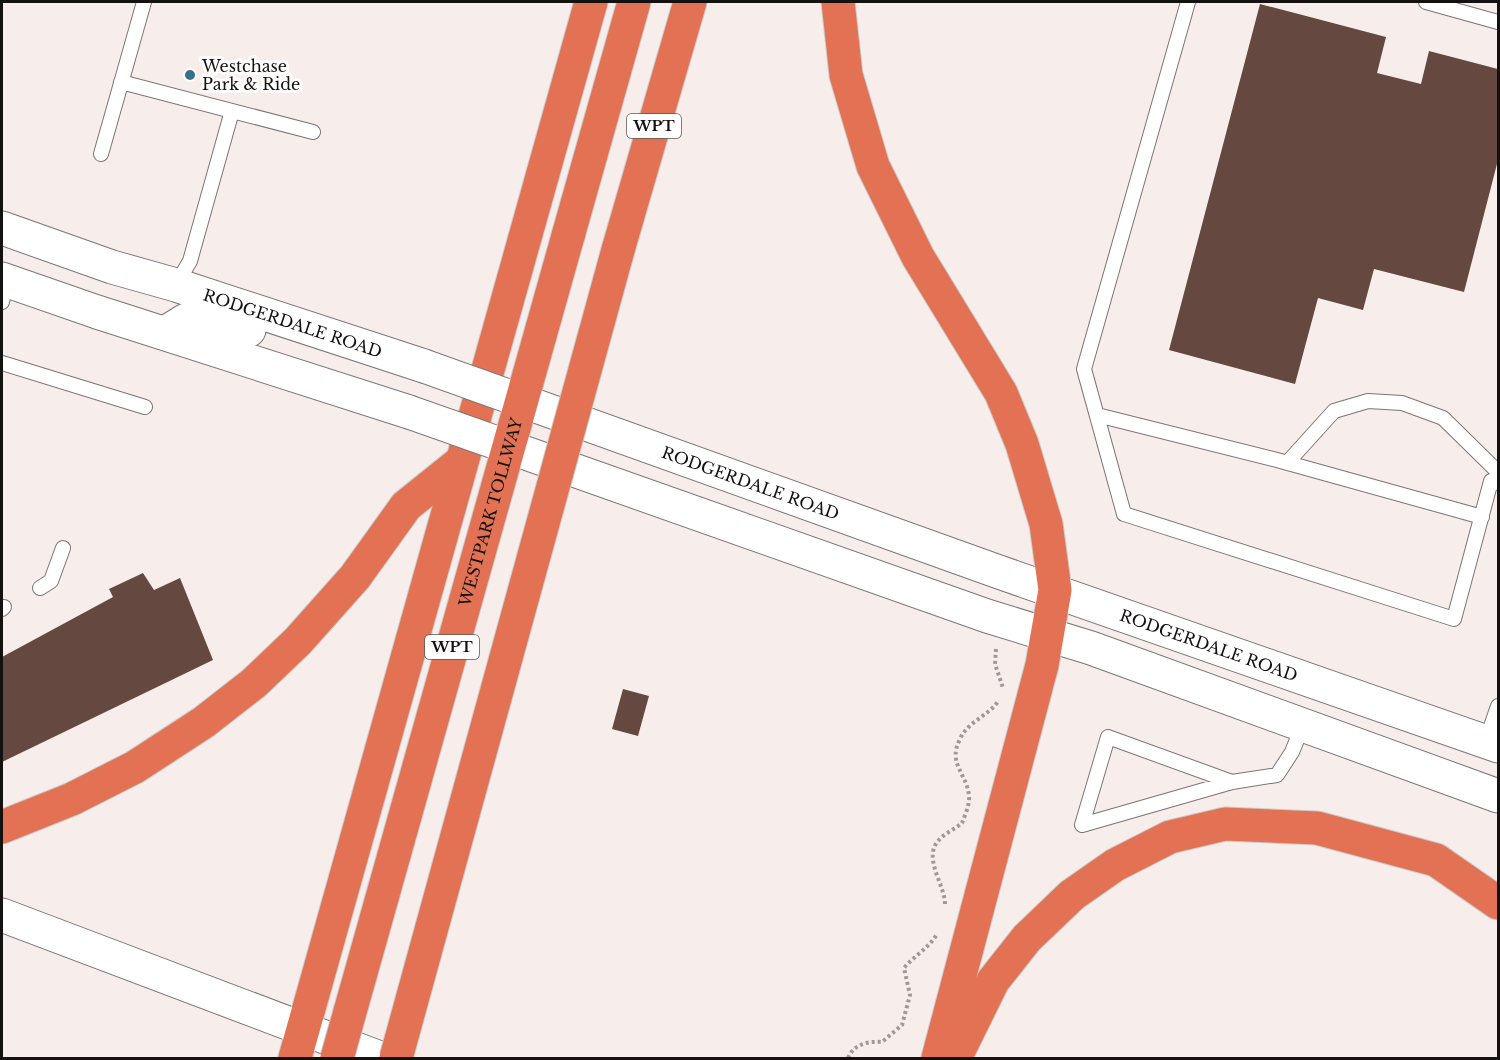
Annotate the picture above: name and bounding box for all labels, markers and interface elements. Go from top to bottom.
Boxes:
place label: Westchase Park & Ride [201,56,300,94]
marker: Westchase Park & Ride [183,68,197,82]
road number: WPT [627,114,681,138]
street label: RODGERDALE ROAD [201,285,385,362]
street label: WESTPARK TOLLWAY [454,415,526,610]
street label: RODGERDALE ROAD [659,442,842,524]
street label: RODGERDALE ROAD [1117,605,1300,685]
road number: WPT [425,635,479,659]

